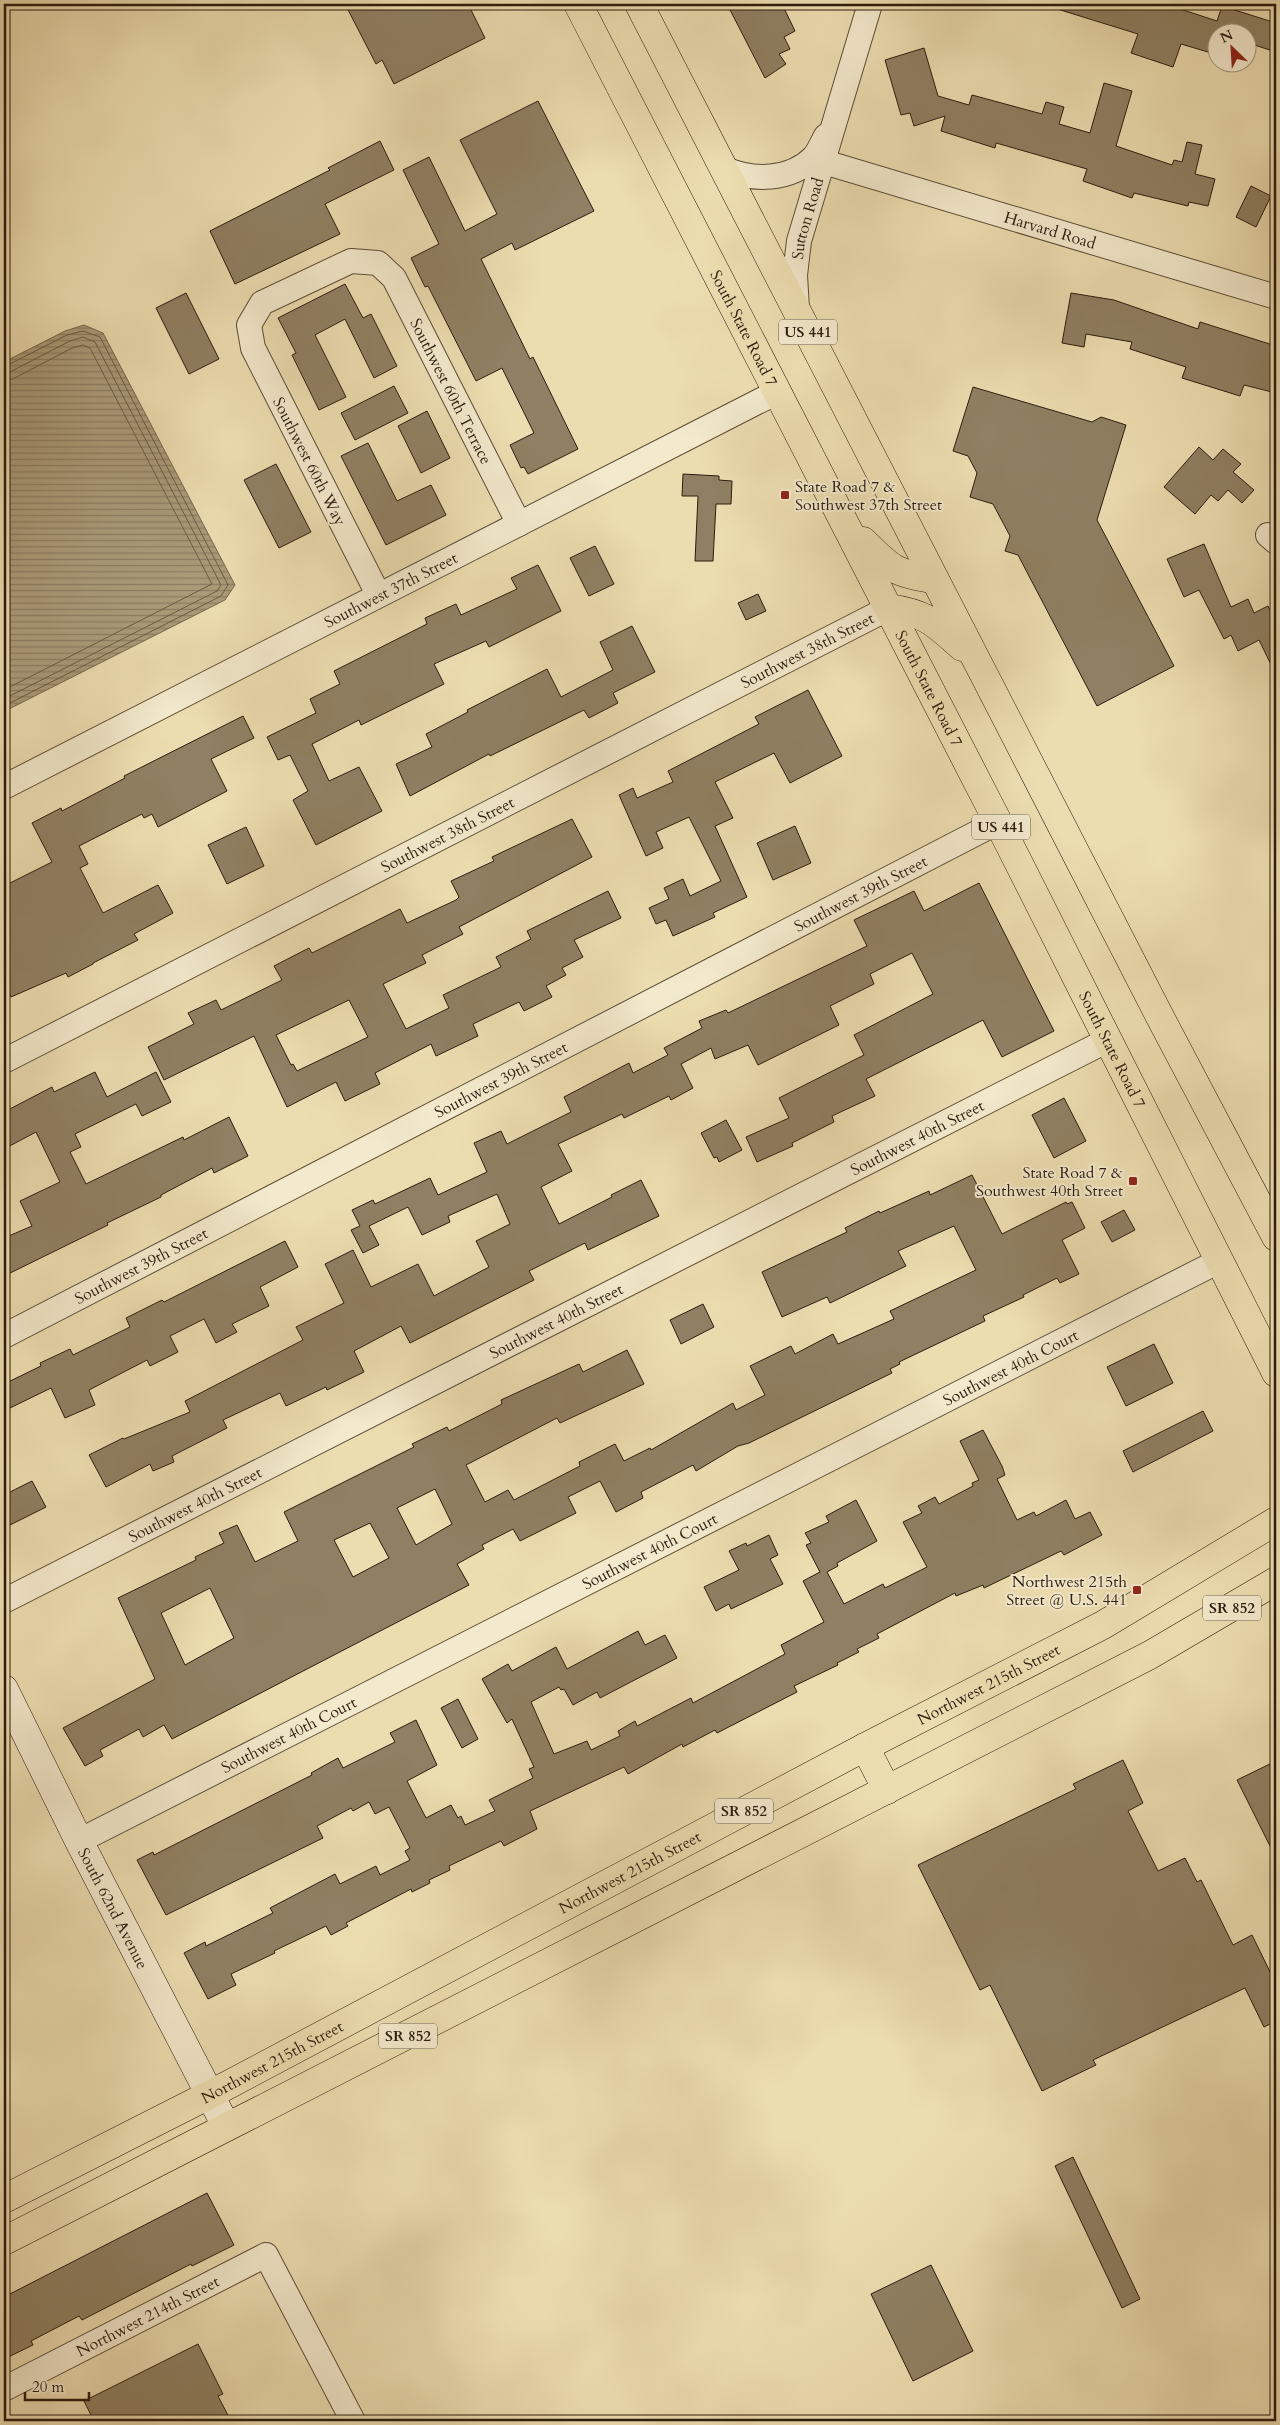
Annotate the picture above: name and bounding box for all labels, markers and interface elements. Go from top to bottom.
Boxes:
north arrow [1208,22,1258,72]
text: N [1217,25,1236,48]
street label: Sutton Road [787,175,830,261]
street label: Harvard Road [1001,206,1099,255]
street label: South State Road 7 [704,266,782,390]
street label: Southwest 60th Terrace [404,315,497,468]
road number: US 441 [779,320,837,344]
street label: Southwest 60th Way [267,393,351,530]
place label: State Road 7 & Southwest 37th Street [795,476,942,516]
marker: State Road 7 & Southwest 37th Street [779,489,791,501]
street label: Southwest 37th Street [320,547,461,634]
street label: Southwest 38th Street [737,608,878,694]
street label: South State Road 7 [889,627,967,750]
street label: Southwest 38th Street [377,792,518,878]
road number: US 441 [972,814,1030,840]
street label: Southwest 39th Street [790,851,931,938]
street label: South State Road 7 [1073,988,1150,1112]
street label: Southwest 39th Street [431,1037,571,1124]
street label: Southwest 40th Street [847,1095,988,1181]
place label: State Road 7 & Southwest 40th Street [976,1162,1123,1202]
marker: State Road 7 & Southwest 40th Street [1127,1175,1139,1187]
street label: Southwest 39th Street [71,1223,212,1310]
street label: Southwest 40th Street [486,1278,627,1365]
street label: Southwest 40th Court [939,1324,1082,1412]
street label: Southwest 40th Street [125,1462,266,1548]
street label: Southwest 40th Court [578,1508,721,1595]
place label: Northwest 215th Street @ U.S. 441 [1006,1571,1127,1611]
marker: Northwest 215th Street @ U.S. 441 [1131,1584,1143,1596]
road number: SR 852 [1203,1596,1261,1620]
street label: Northwest 215th Street [913,1639,1064,1731]
street label: Southwest 40th Court [217,1692,360,1779]
road number: SR 852 [715,1798,773,1824]
street label: Northwest 215th Street [555,1826,705,1920]
street label: South 62nd Avenue [72,1844,153,1973]
street label: Northwest 215th Street [197,2016,347,2109]
road number: SR 852 [379,2024,437,2048]
street label: Northwest 214th Street [72,2271,223,2362]
scale bar [25,2370,89,2402]
text: 20 m [32,2377,64,2397]

